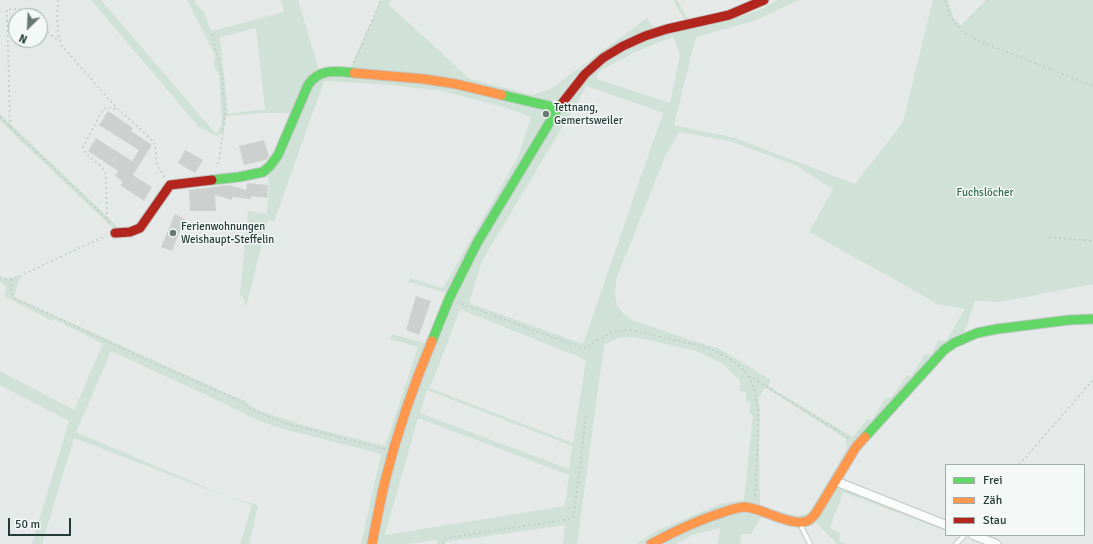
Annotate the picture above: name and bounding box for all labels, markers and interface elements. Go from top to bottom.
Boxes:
north arrow [8,8,48,48]
text: N [17,31,29,46]
place label: Tettnang, Gemertsweiler [554,101,623,127]
marker: Tettnang, Gemertsweiler [541,109,551,119]
park label: Fuchslöcher [957,186,1013,200]
place label: Ferienwohnungen Weishaupt-Steffelin [181,220,274,246]
marker: Ferienwohnungen Weishaupt-Steffelin [168,228,178,238]
legend [945,464,1085,536]
text: Frei [983,473,1002,488]
text: Zäh [983,493,1002,508]
scale bar [10,510,73,536]
text: Stau [983,513,1007,528]
text: 50 m [15,517,40,532]

